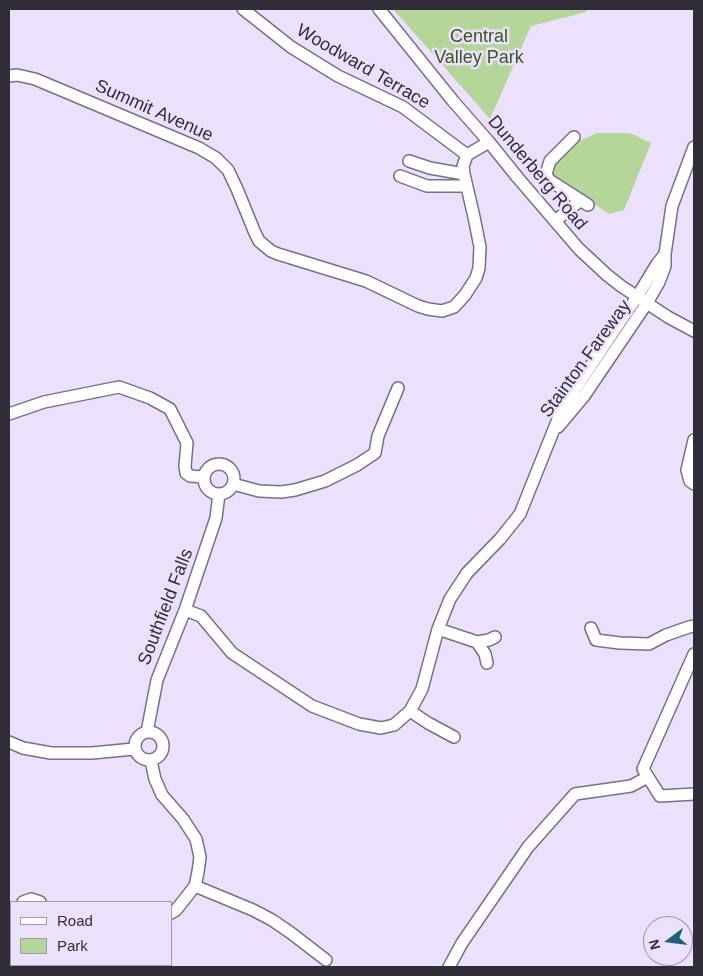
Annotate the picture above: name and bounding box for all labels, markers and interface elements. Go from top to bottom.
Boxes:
street label: Woodward Terrace [292,20,434,114]
park label: Central Valley Park [434,26,524,68]
street label: Summit Avenue [92,75,216,147]
street label: Dunderberg Road [483,111,591,235]
street label: Stainton Fareway [536,296,636,422]
street label: Southfield Falls [134,546,198,668]
legend [10,901,172,966]
text: Road [57,912,93,929]
north arrow [643,916,693,966]
text: Park [57,937,88,954]
text: N [645,938,664,952]

